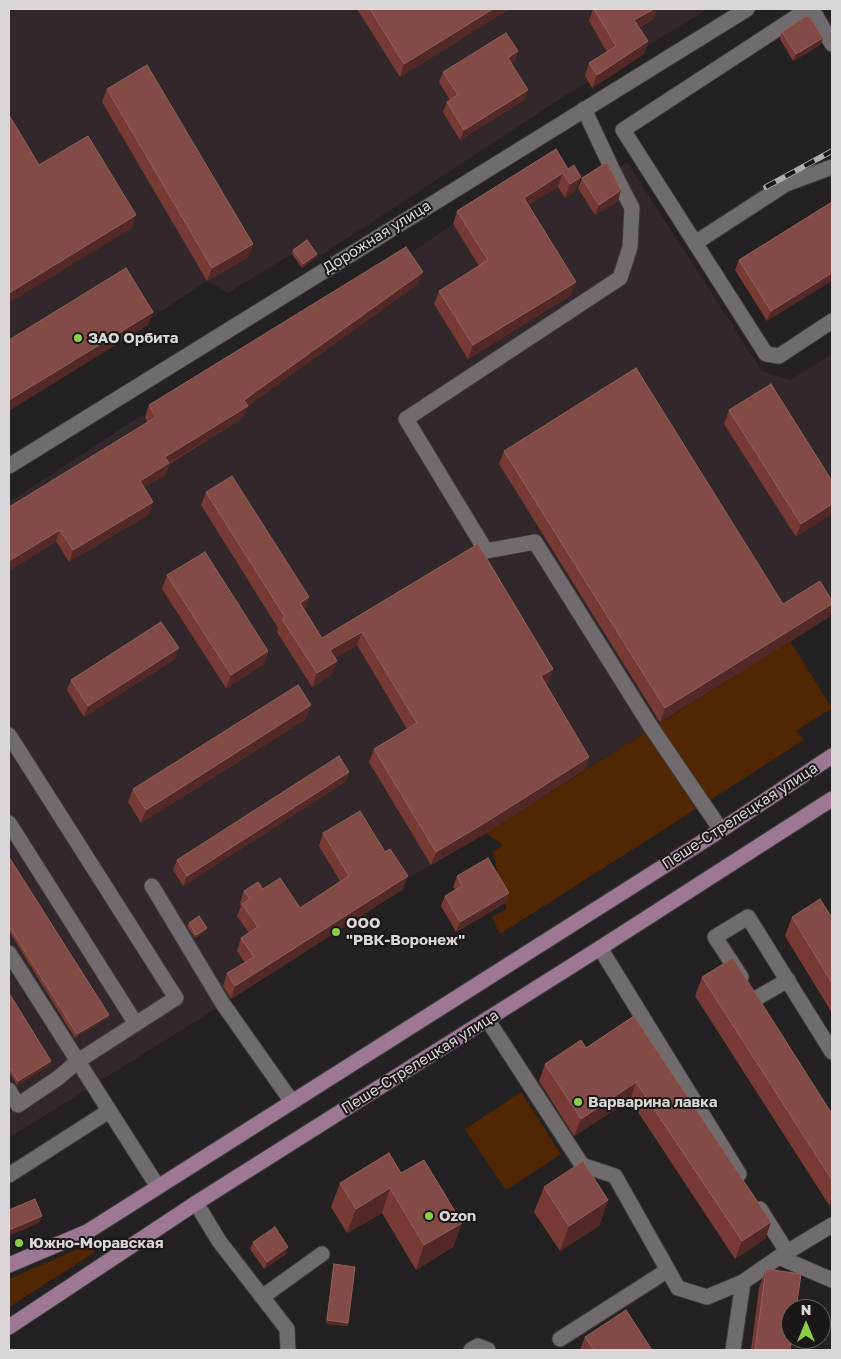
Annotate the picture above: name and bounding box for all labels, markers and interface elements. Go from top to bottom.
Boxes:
street label: Дорожная улица [320,197,434,277]
place label: ЗАО Орбита [88,329,178,347]
marker: ЗАО Орбита [72,332,84,344]
street label: Пеше-Стрелецкая улица [659,759,821,873]
place label: ООО "РВК-Воронеж" [346,914,465,949]
marker: ООО "РВК-Воронеж" [330,926,342,938]
street label: Пеше-Стрелецкая улица [338,1006,502,1118]
place label: Варварина лавка [588,1093,717,1111]
marker: Варварина лавка [572,1096,584,1108]
place label: Ozon [439,1207,476,1225]
marker: Ozon [423,1210,435,1222]
place label: Южно-Моравская [29,1234,163,1252]
marker: Южно-Моравская [13,1237,25,1249]
north arrow [781,1299,831,1349]
text: N [801,1301,811,1318]

